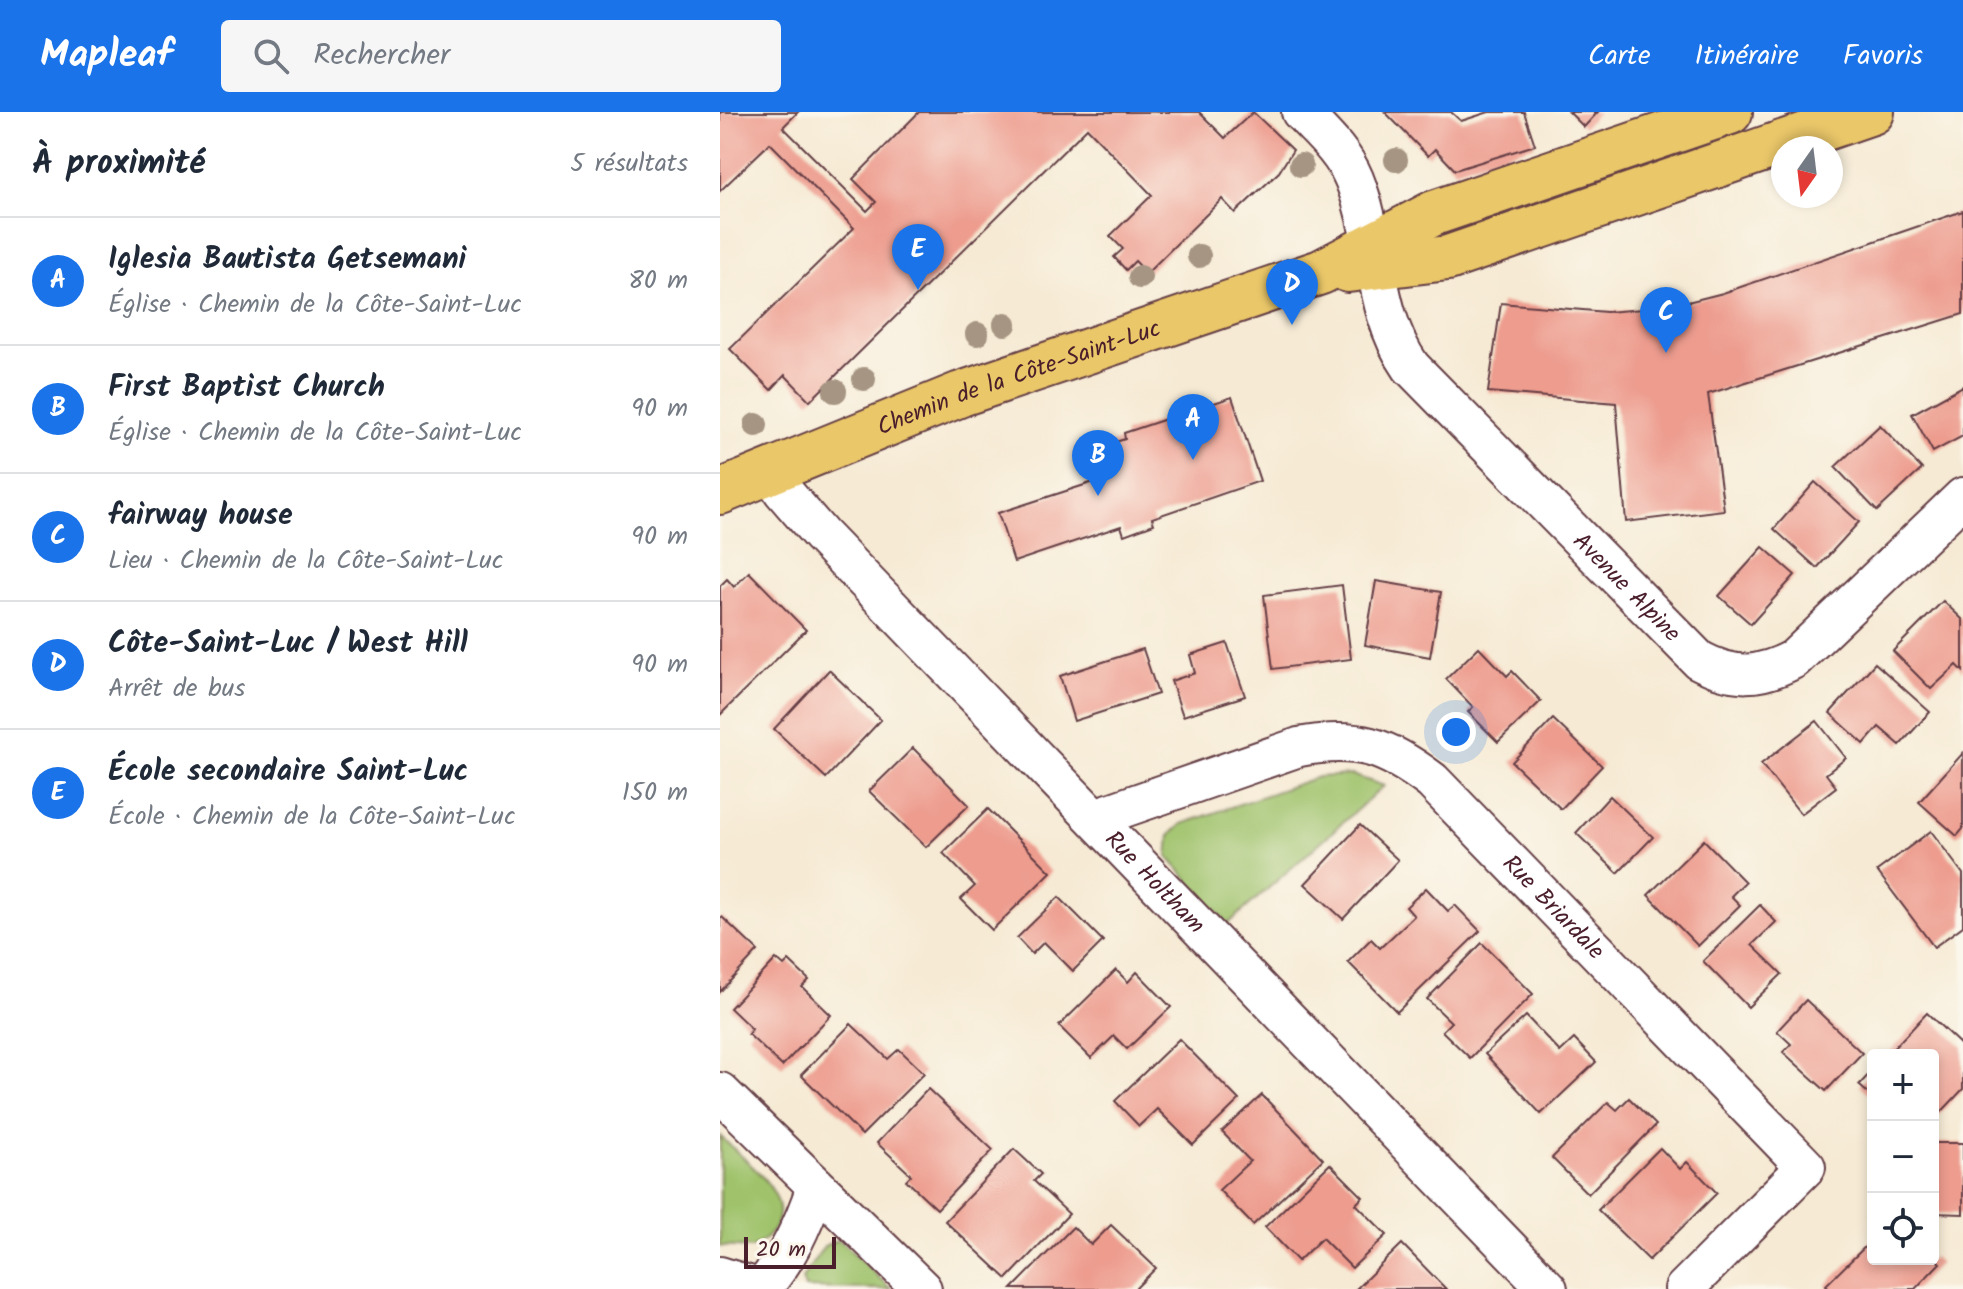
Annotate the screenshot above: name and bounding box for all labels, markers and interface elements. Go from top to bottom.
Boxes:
search box [221,20,781,92]
text: Mapleaf [40,26,173,86]
text: Rechercher [313,32,450,80]
icon: search [249,34,293,78]
text: Carte [1588,34,1651,79]
text: Itinéraire [1695,34,1799,79]
text: Favoris [1843,34,1923,79]
north arrow [1771,136,1843,208]
text: À proximité [32,137,205,191]
text: 5 résultats [570,143,688,185]
pin: E [892,224,944,290]
text: Iglesia Bautista Getsemani [108,236,466,284]
pin: D [1266,259,1318,325]
text: A [50,260,66,302]
text: 80 m [628,260,688,302]
text: Église · Chemin de la Côte-Saint-Luc [108,284,522,326]
pin: C [1640,287,1692,353]
street label: Chemin de la Côte-Saint-Luc [871,310,1166,447]
text: First Baptist Church [108,364,385,412]
text: B [50,388,66,430]
text: 90 m [631,388,688,430]
pin: A [1167,394,1219,460]
text: Église · Chemin de la Côte-Saint-Luc [108,412,522,454]
pin: B [1072,430,1124,496]
text: fairway house [108,492,293,540]
text: C [50,516,66,558]
text: 90 m [631,516,688,558]
street label: Avenue Alpine [1563,524,1690,652]
text: Lieu · Chemin de la Côte-Saint-Luc [108,540,503,582]
text: Côte-Saint-Luc / West Hill [108,620,468,668]
text: D [49,644,67,686]
text: 90 m [631,644,688,686]
text: Arrêt de bus [108,668,245,710]
your location [1436,712,1476,752]
text: École secondaire Saint-Luc [108,748,468,796]
text: E [51,772,65,814]
text: 150 m [622,772,688,814]
text: École · Chemin de la Côte-Saint-Luc [108,796,515,838]
street label: Rue Holtham [1095,822,1214,944]
street label: Rue Briardale [1492,846,1614,970]
map controls [1867,1049,1939,1265]
button: + [1867,1049,1939,1121]
button: − [1867,1121,1939,1193]
button: locate [1867,1193,1939,1265]
scale bar [744,1233,836,1269]
text: 20 m [756,1233,806,1268]

